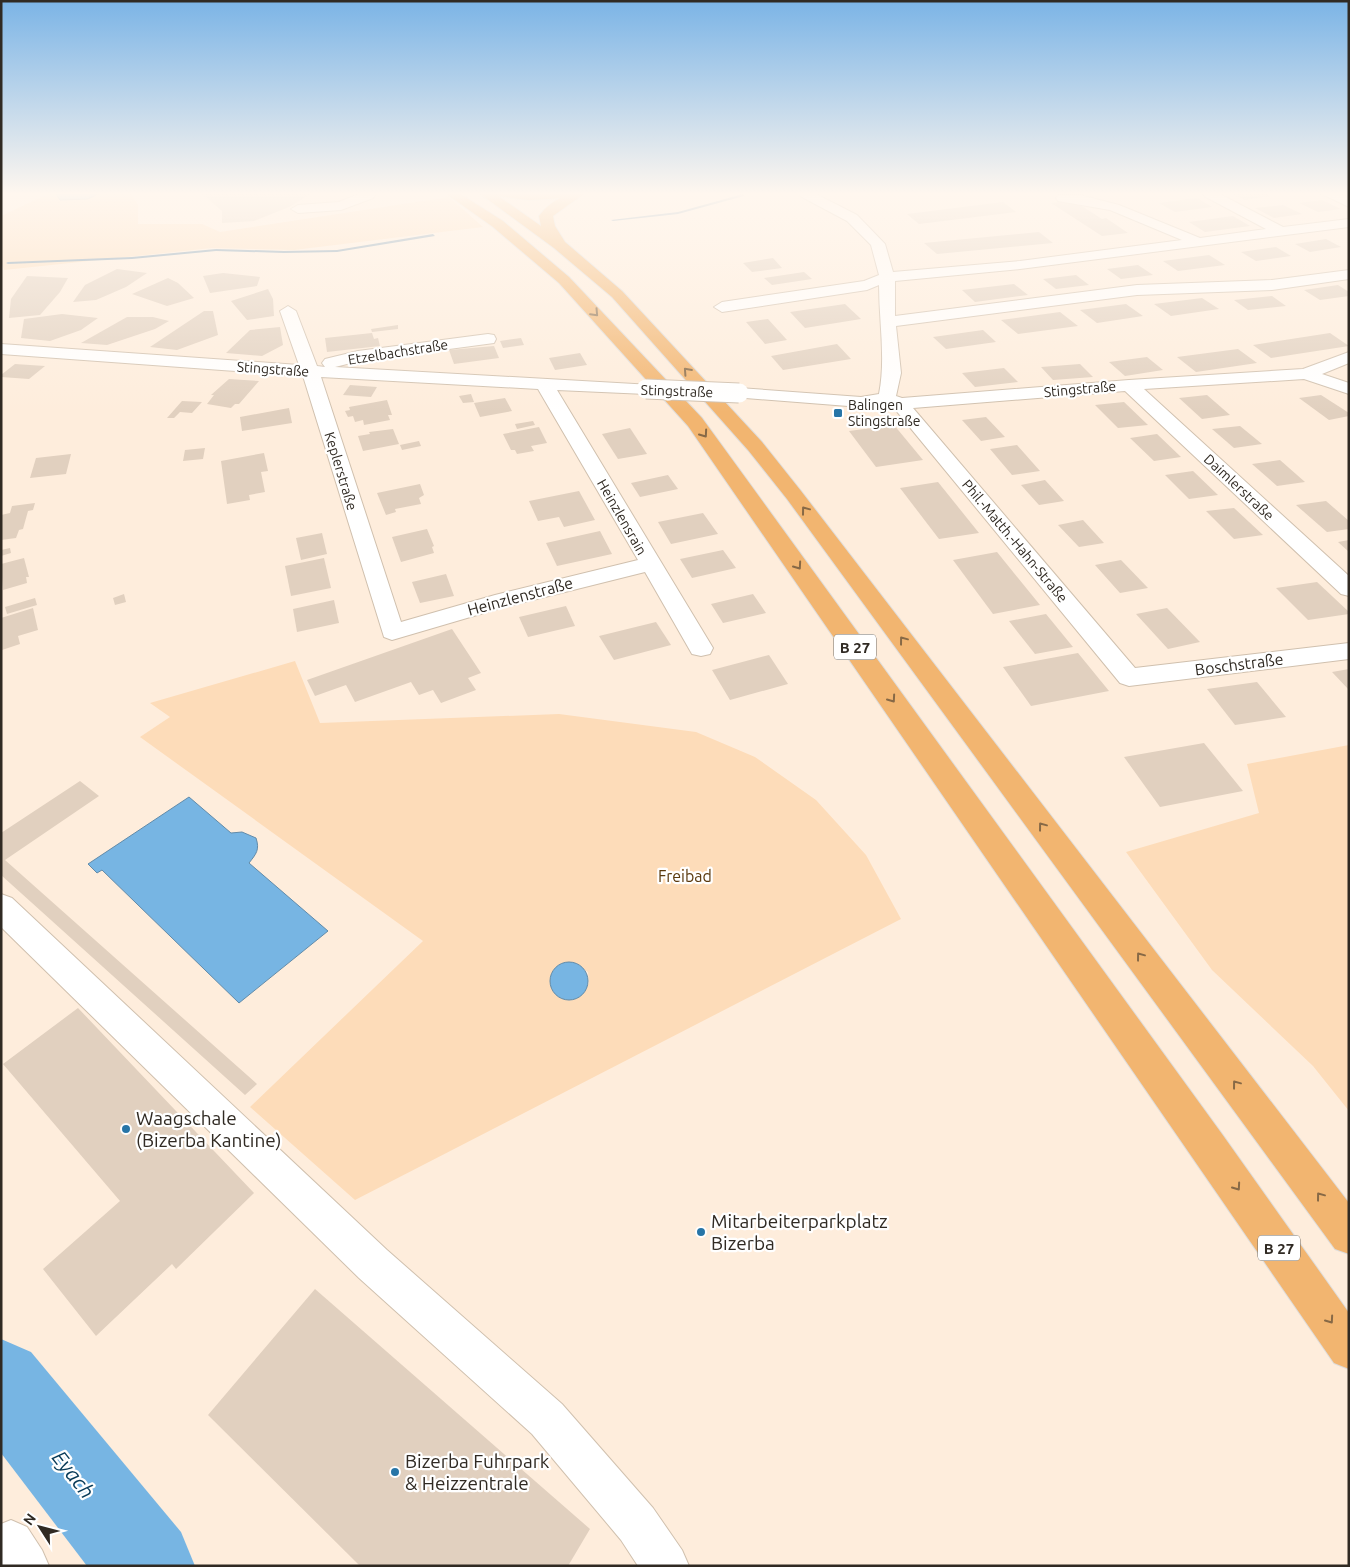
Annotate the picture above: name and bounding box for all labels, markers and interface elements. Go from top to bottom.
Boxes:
one-way arrow [589,308,598,317]
street label: Etzelbachstraße [347,336,449,368]
street label: Stingstraße [236,358,310,380]
one-way arrow [684,368,693,377]
street label: Stingstraße [1043,378,1117,400]
street label: Stingstraße [640,382,714,400]
place label: Balingen Stingstraße [848,397,921,429]
marker: Balingen Stingstraße [832,407,844,419]
one-way arrow [698,428,707,437]
street label: Keplerstraße [321,430,361,512]
street label: Daimlerstraße [1201,451,1277,523]
street label: Heinzlensrain [594,476,650,558]
street label: Phil.-Matth.-Hahn-Straße [959,476,1071,606]
one-way arrow [803,507,811,516]
one-way arrow [792,560,801,570]
street label: Heinzlenstraße [465,573,575,619]
road number: B 27 [834,634,876,660]
one-way arrow [900,636,909,646]
street label: Boschstraße [1194,650,1284,678]
one-way arrow [886,693,895,703]
one-way arrow [1040,823,1048,832]
park label: Freibad [658,867,712,885]
one-way arrow [1137,952,1146,962]
one-way arrow [1233,1080,1242,1090]
place label: Waagschale (Bizerba Kantine) [136,1107,281,1151]
marker: Waagschale (Bizerba Kantine) [120,1123,132,1135]
one-way arrow [1231,1181,1240,1191]
one-way arrow [1317,1193,1325,1202]
place label: Mitarbeiterparkplatz Bizerba [711,1210,888,1254]
marker: Mitarbeiterparkplatz Bizerba [695,1226,707,1238]
road number: B 27 [1258,1236,1300,1260]
one-way arrow [1324,1315,1333,1324]
water label: Eyach [48,1445,100,1503]
place label: Bizerba Fuhrpark & Heizzentrale [405,1450,550,1494]
marker: Bizerba Fuhrpark & Heizzentrale [389,1466,401,1478]
north arrow [15,1502,65,1552]
text: N [20,1510,39,1528]

